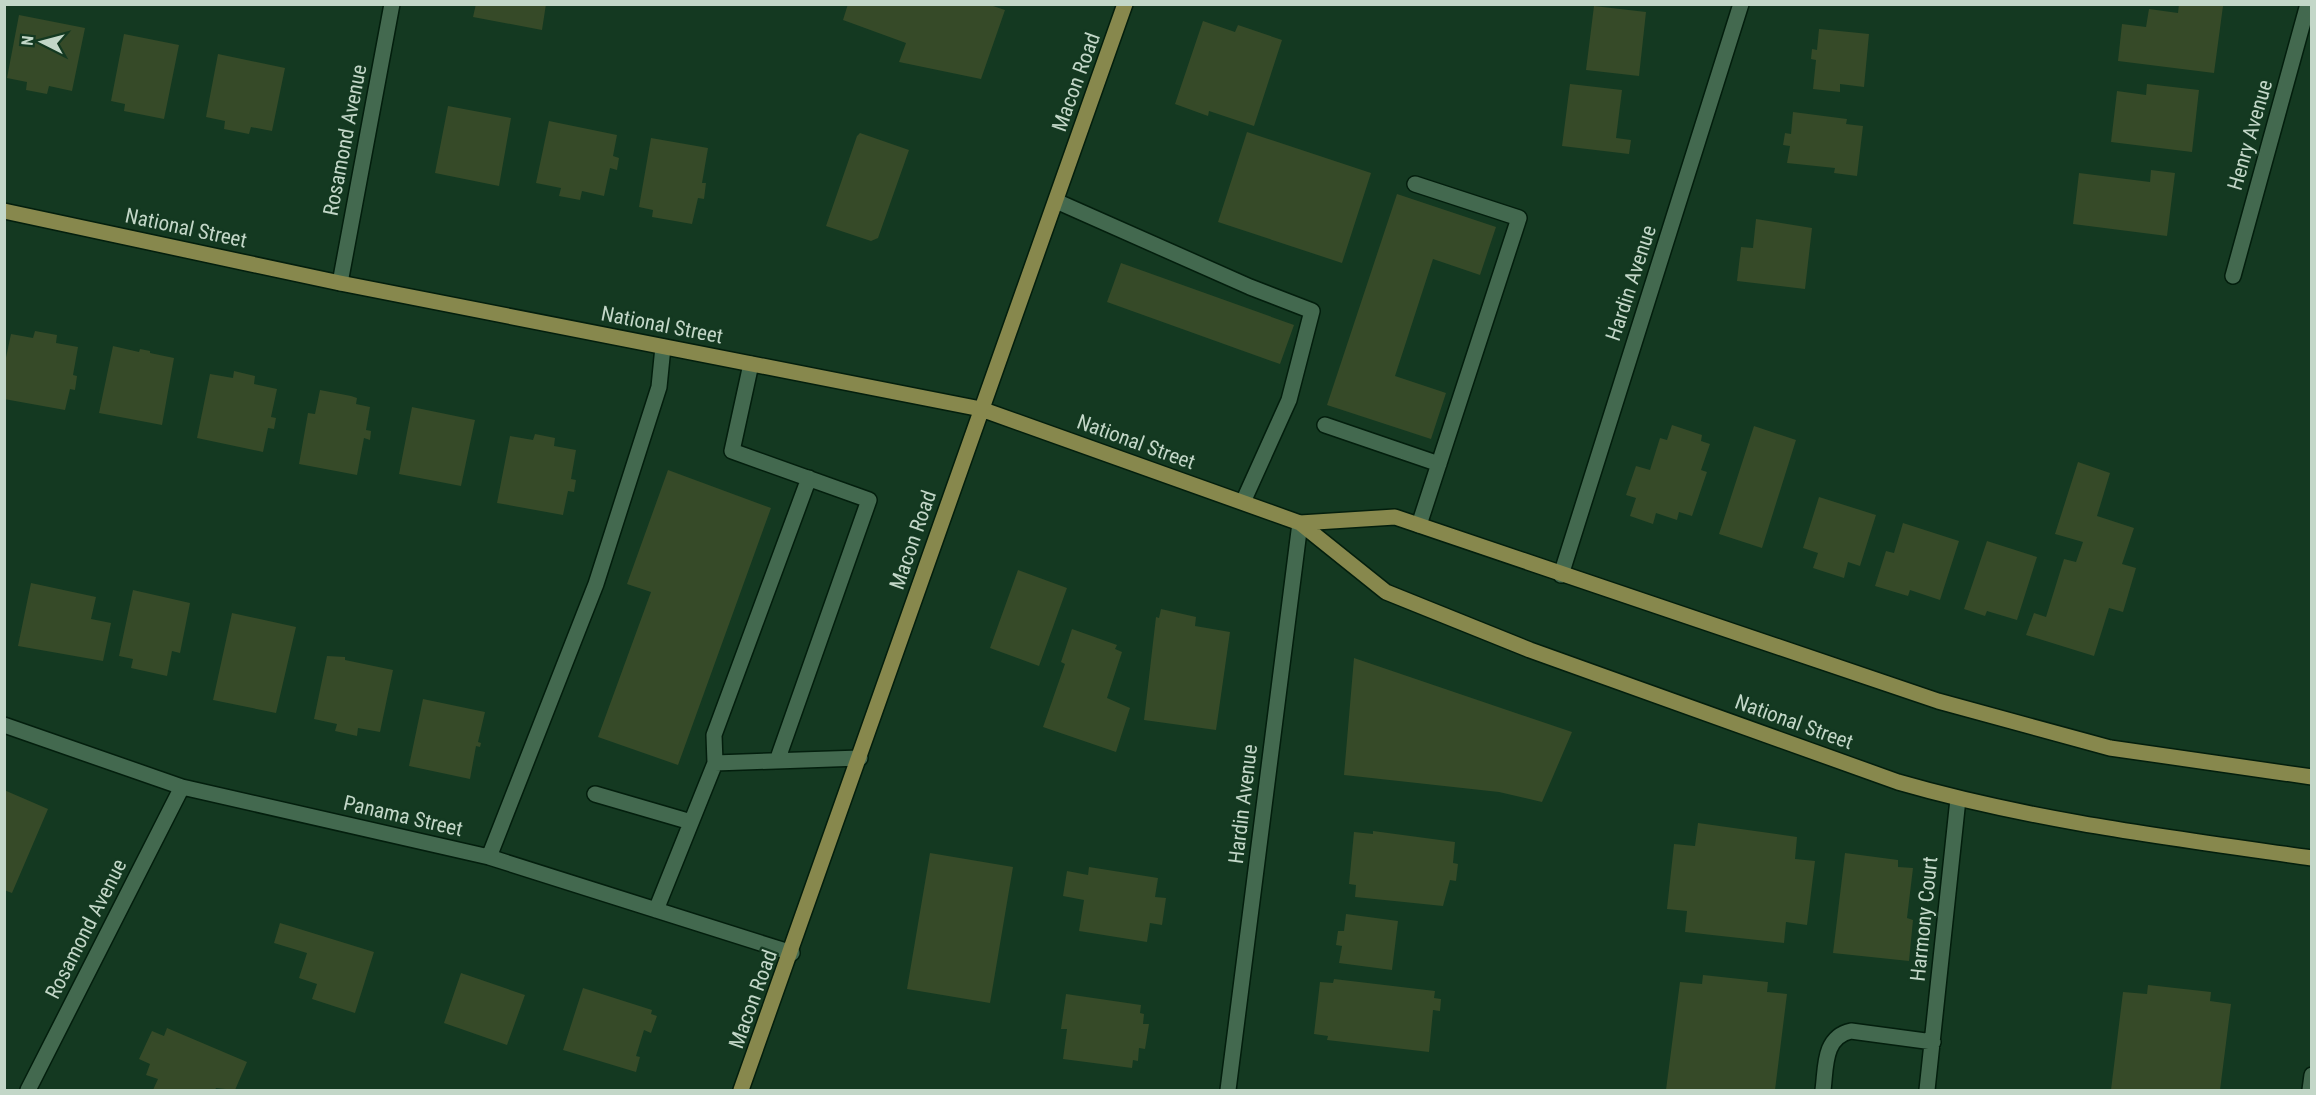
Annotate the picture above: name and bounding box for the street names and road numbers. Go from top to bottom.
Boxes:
street label: Macon Road [1047,29,1105,135]
street label: Rosamond Avenue [319,62,371,218]
street label: Henry Avenue [2223,77,2277,193]
street label: National Street [123,203,249,253]
street label: Hardin Avenue [1601,222,1661,344]
street label: National Street [599,301,725,349]
street label: National Street [1074,410,1198,474]
street label: Macon Road [885,487,941,593]
street label: National Street [1732,690,1856,754]
street label: Hardin Avenue [1224,743,1262,865]
street label: Panama Street [341,791,465,841]
street label: Rosamond Avenue [40,855,132,1003]
street label: Harmony Court [1906,855,1942,983]
street label: Macon Road [724,946,782,1052]

